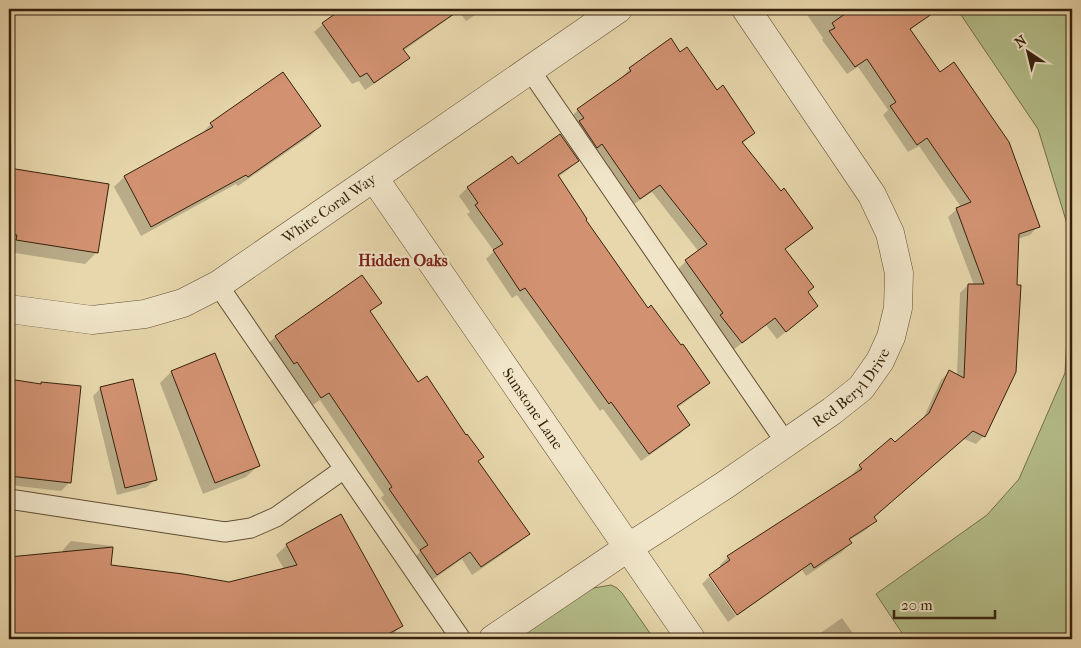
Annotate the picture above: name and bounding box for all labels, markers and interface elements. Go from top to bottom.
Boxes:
north arrow [1004,28,1054,78]
text: N [1012,32,1030,52]
street label: White Coral Way [278,169,380,248]
district label: Hidden Oaks [358,251,448,270]
street label: Red Beryl Drive [809,345,894,431]
street label: Sunstone Lane [498,365,567,453]
scale bar [894,588,995,620]
text: 20 m [901,596,933,614]

